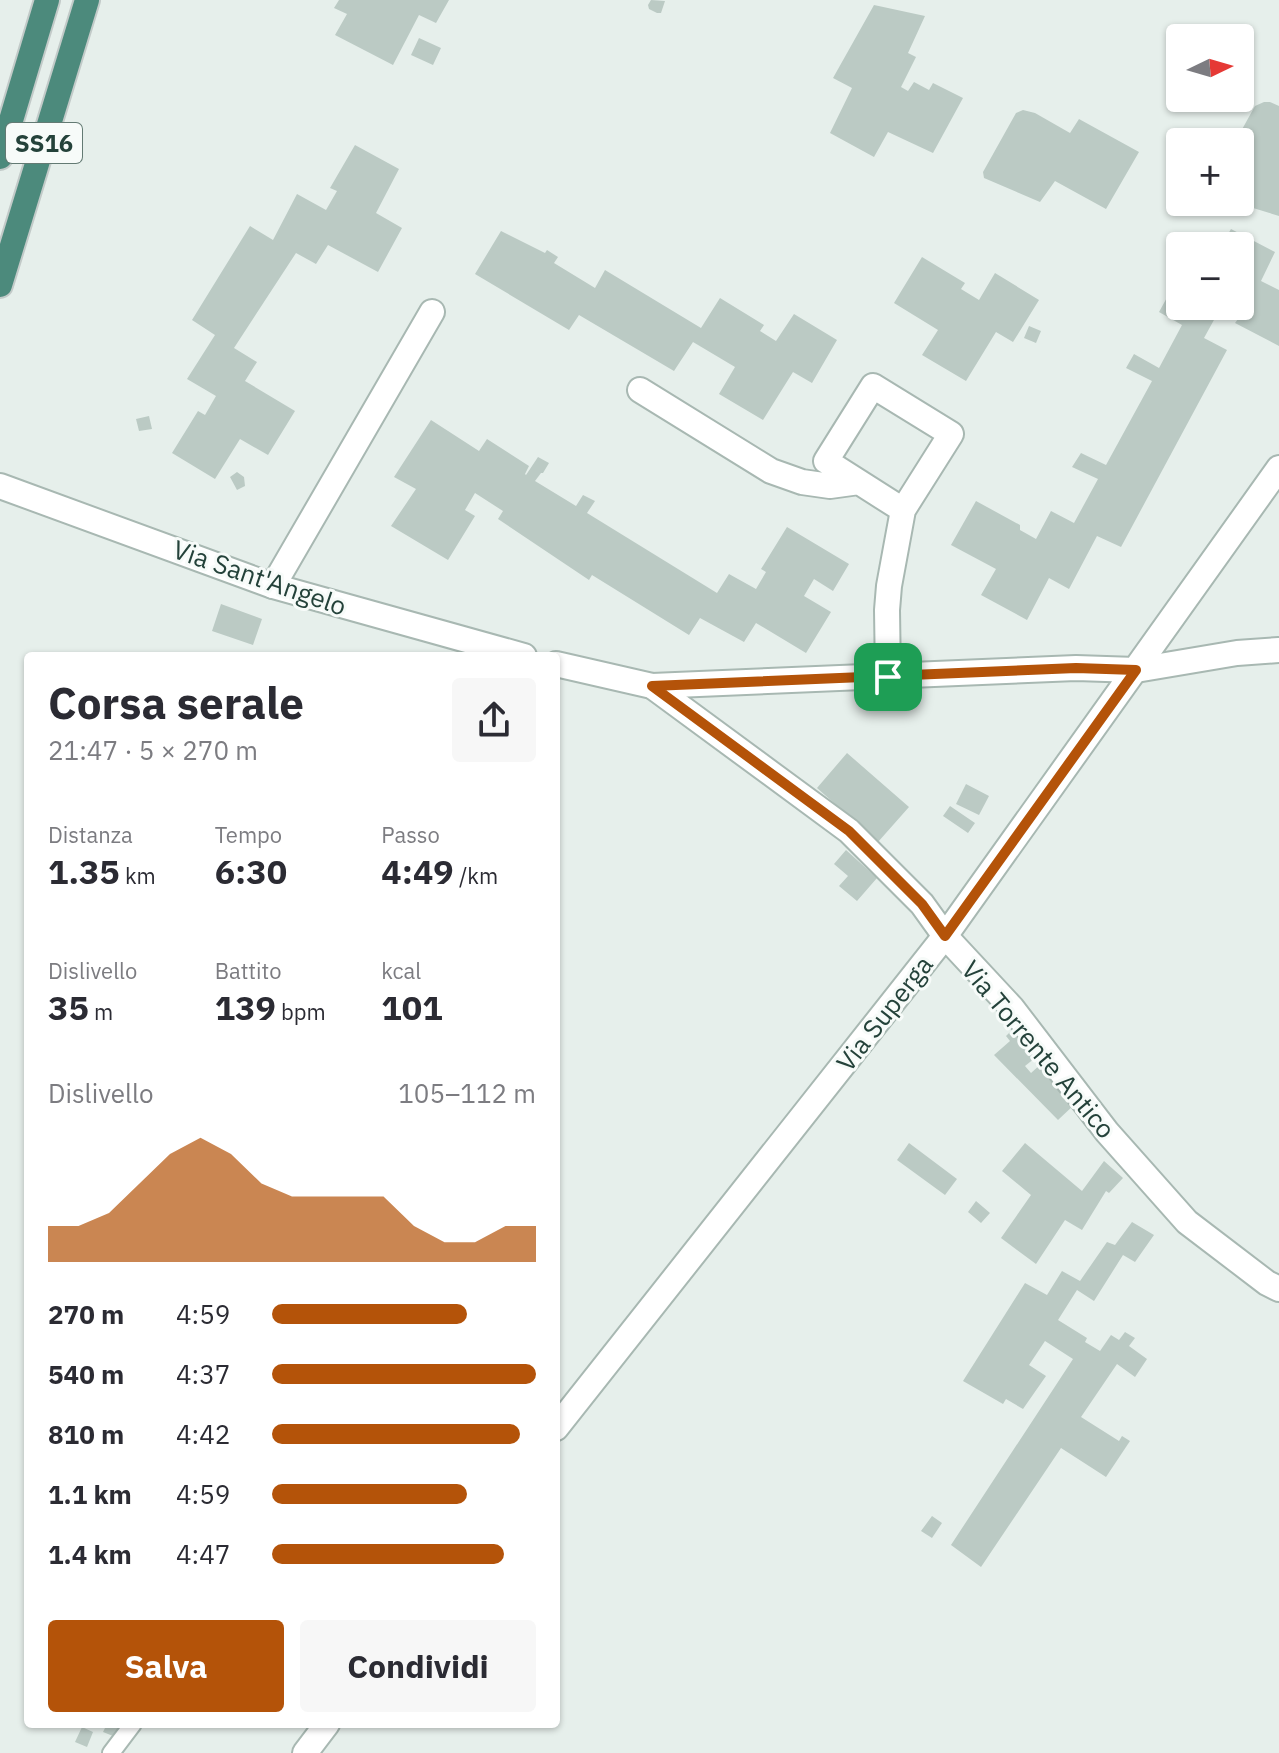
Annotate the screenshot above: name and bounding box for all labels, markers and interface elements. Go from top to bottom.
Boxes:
north arrow [1166,24,1254,112]
map controls [1166,24,1254,320]
road number: SS16 [6,123,82,163]
button: + [1166,128,1254,216]
button: − [1166,232,1254,320]
street label: Via Sant'Angelo [169,531,351,623]
pin [854,643,922,711]
icon: arrive [866,655,910,699]
text: Corsa serale [48,674,304,731]
button: share [452,678,536,762]
text: 21:47 · 5 × 270 m [48,733,258,767]
text: Distanza [48,820,133,849]
text: Tempo [215,820,282,849]
text: Passo [381,820,440,849]
text: 1.35 [48,849,120,893]
text: 6:30 [215,849,287,893]
text: 4:49 [381,849,454,893]
text: km [120,861,156,890]
text: /km [454,861,498,890]
street label: Via Superga [828,948,940,1078]
street label: Via Torrente Antico [955,953,1123,1145]
text: Dislivello [48,956,137,985]
text: Battito [215,956,281,985]
text: kcal [381,956,421,985]
text: 35 [48,985,89,1029]
text: 139 [215,985,276,1029]
text: 101 [381,985,443,1029]
text: m [89,997,113,1026]
text: bpm [276,997,326,1026]
text: Dislivello [48,1076,154,1110]
text: 105–112 m [398,1076,536,1110]
text: 270 m [48,1297,124,1331]
text: 4:59 [176,1297,230,1331]
text: 540 m [48,1357,124,1391]
text: 4:37 [176,1357,230,1391]
text: 810 m [48,1417,124,1451]
text: 4:42 [176,1417,230,1451]
text: 1.1 km [48,1477,132,1511]
text: 4:59 [176,1477,230,1511]
text: 1.4 km [48,1537,132,1571]
text: 4:47 [176,1537,230,1571]
button: Salva [48,1620,284,1712]
button: Condividi [300,1620,536,1712]

